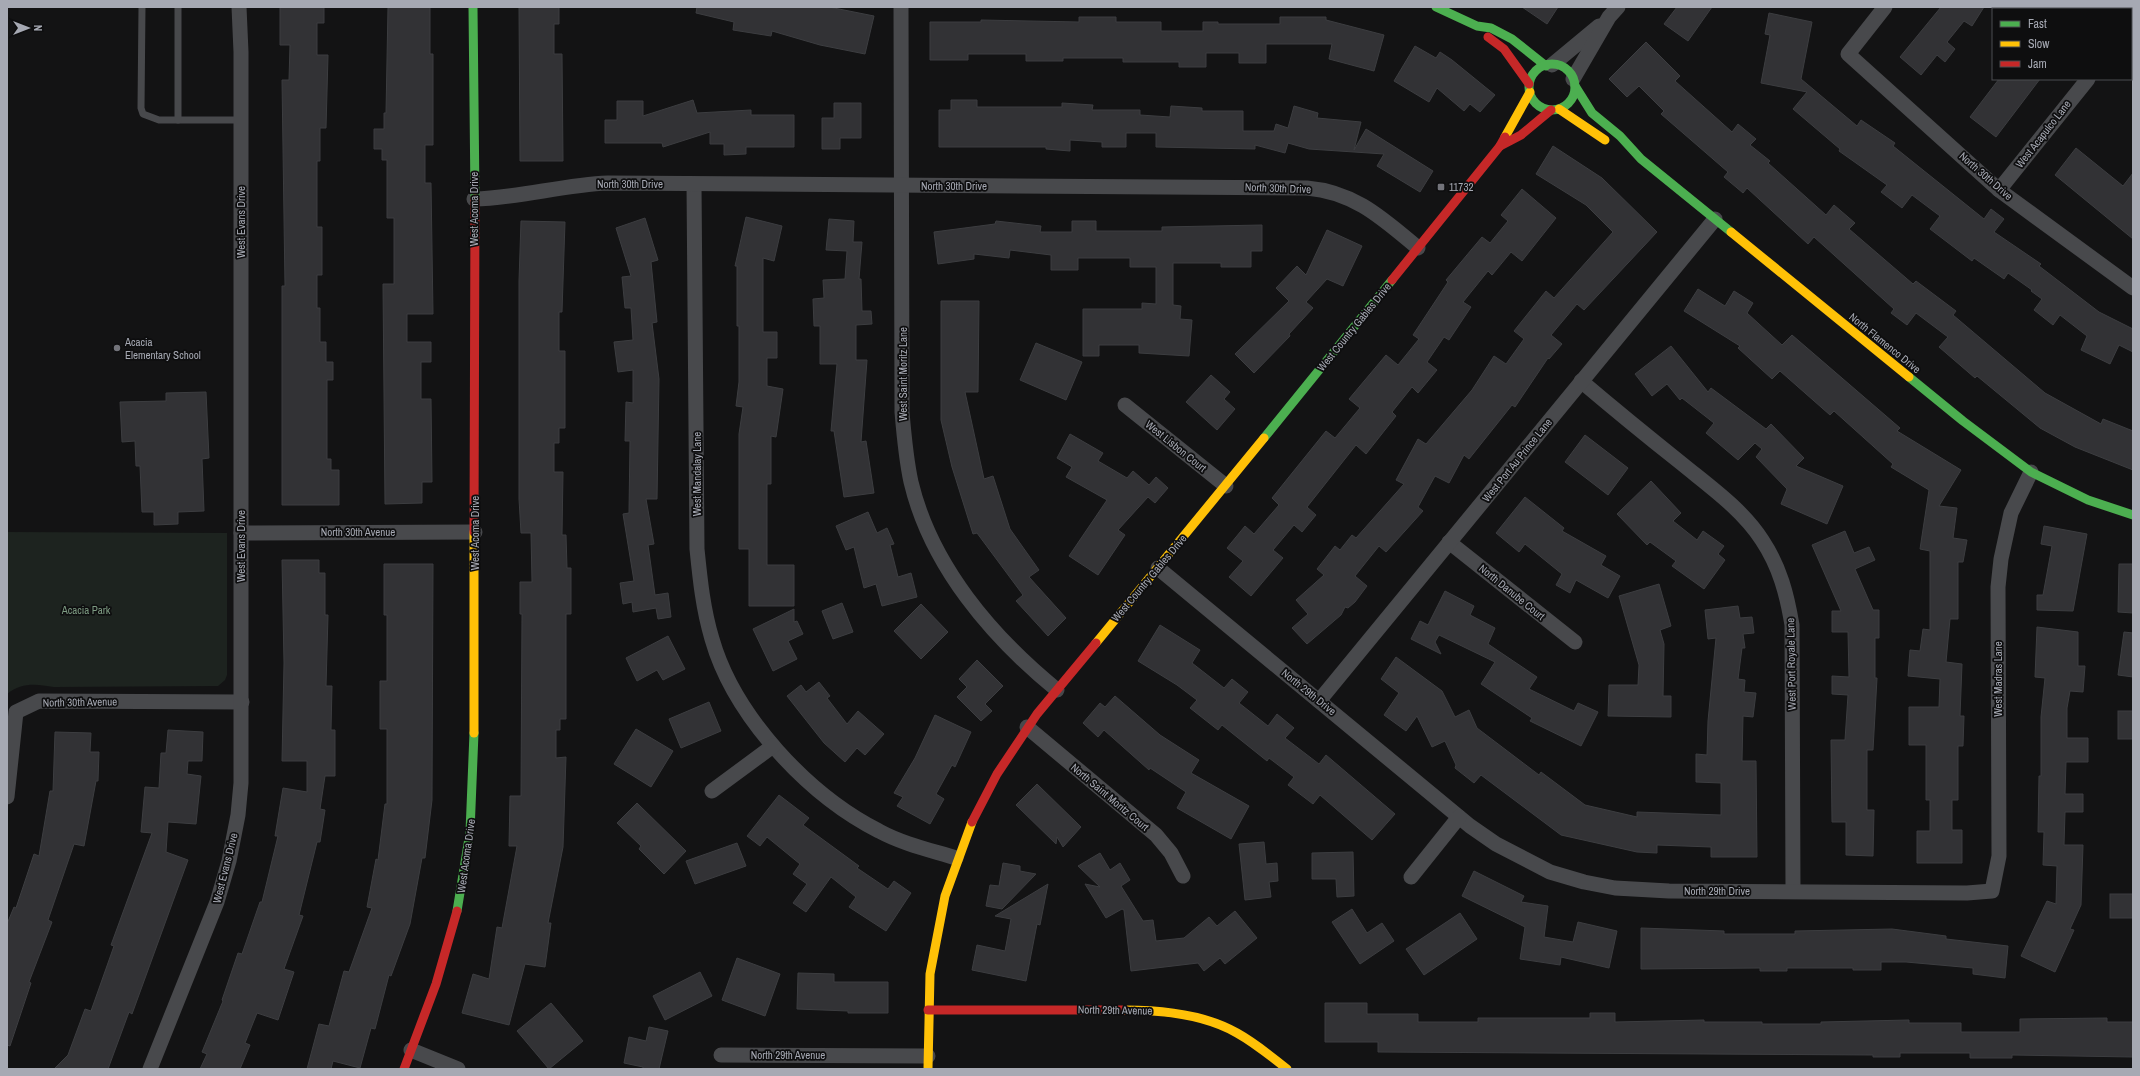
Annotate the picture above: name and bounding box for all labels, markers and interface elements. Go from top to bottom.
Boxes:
north arrow [8,8,48,48]
legend [1992,8,2132,80]
text: Fast [2028,16,2047,32]
text: N [31,25,45,31]
text: Slow [2028,36,2050,52]
text: Jam [2028,56,2047,72]
street label: West Acapulco Lane [2012,97,2074,171]
street label: North 30th Drive [1956,149,2016,203]
street label: West Acoma Drive [467,172,481,246]
street label: North 30th Drive [597,177,663,191]
street label: North 30th Drive [921,179,987,193]
street label: North 30th Drive [1245,180,1311,196]
place label: 11732 [1449,180,1473,194]
marker: 11732 [1436,182,1446,192]
street label: West Evans Drive [234,186,248,258]
street label: West Country Gables Drive [1314,280,1394,374]
street label: North Flamenco Drive [1846,310,1924,376]
street label: West Saint Moritz Lane [896,327,910,421]
place label: Acacia Elementary School [124,335,201,362]
marker: Acacia Elementary School [112,343,122,353]
street label: West Port Au Prince Lane [1479,415,1555,505]
street label: West Lisbon Court [1143,417,1210,475]
street label: West Mandalay Lane [690,432,704,516]
street label: West Acoma Drive [468,496,482,570]
street label: West Evans Drive [234,510,248,582]
street label: North 30th Avenue [321,525,395,539]
street label: West Country Gables Drive [1108,532,1190,624]
street label: North Danube Court [1476,561,1548,623]
park label: Acacia Park [61,603,111,617]
street label: West Port Royale Lane [1783,618,1799,710]
street label: West Madras Lane [1991,641,2005,717]
street label: North 29th Drive [1279,666,1339,718]
street label: North 30th Avenue [43,694,117,710]
street label: North Saint Moritz Court [1068,760,1152,834]
street label: West Acoma Drive [454,818,478,894]
street label: West Evans Drive [209,831,241,905]
street label: North 29th Drive [1684,884,1750,898]
street label: North 29th Avenue [1078,1002,1152,1018]
street label: North 29th Avenue [751,1048,825,1062]

